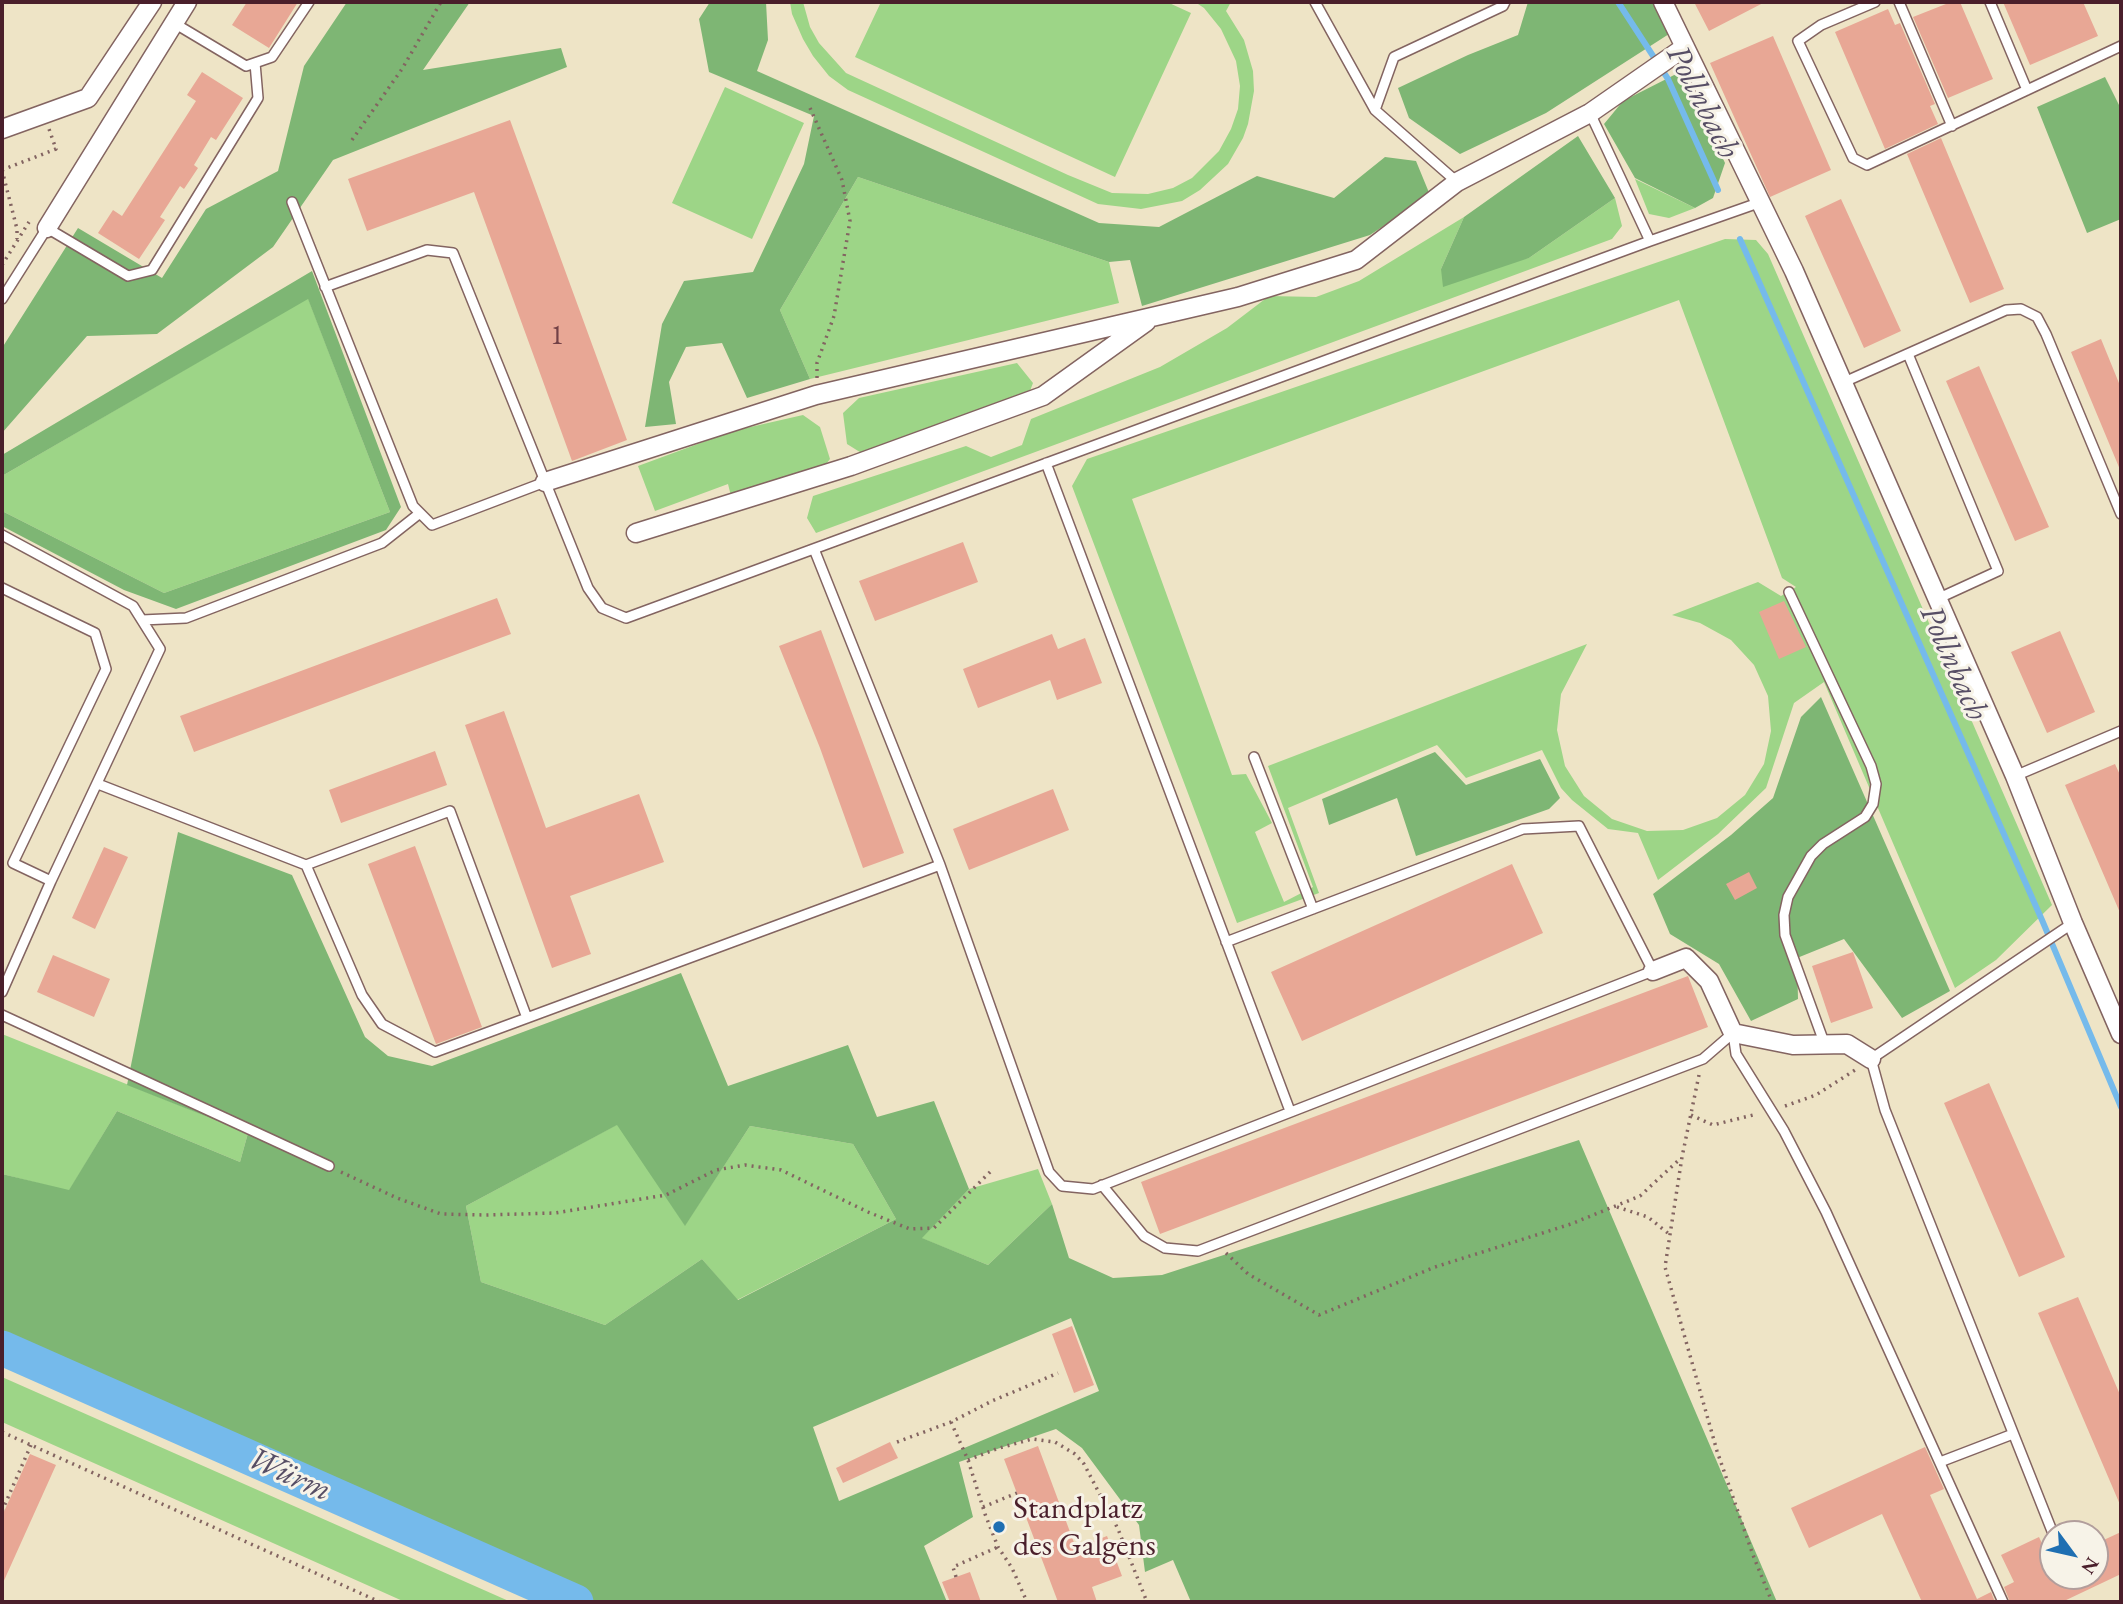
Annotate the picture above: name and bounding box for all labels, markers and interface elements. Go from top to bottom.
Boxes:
water label: Pollnbach [1657,38,1747,166]
house number: 1 [550,319,564,353]
water label: Pollnbach [1910,599,1996,727]
water label: Würm [241,1439,337,1511]
place label: Standplatz des Galgens [1013,1490,1156,1565]
marker: Standplatz des Galgens [991,1519,1007,1535]
north arrow [2039,1520,2109,1590]
text: N [2076,1552,2105,1579]

